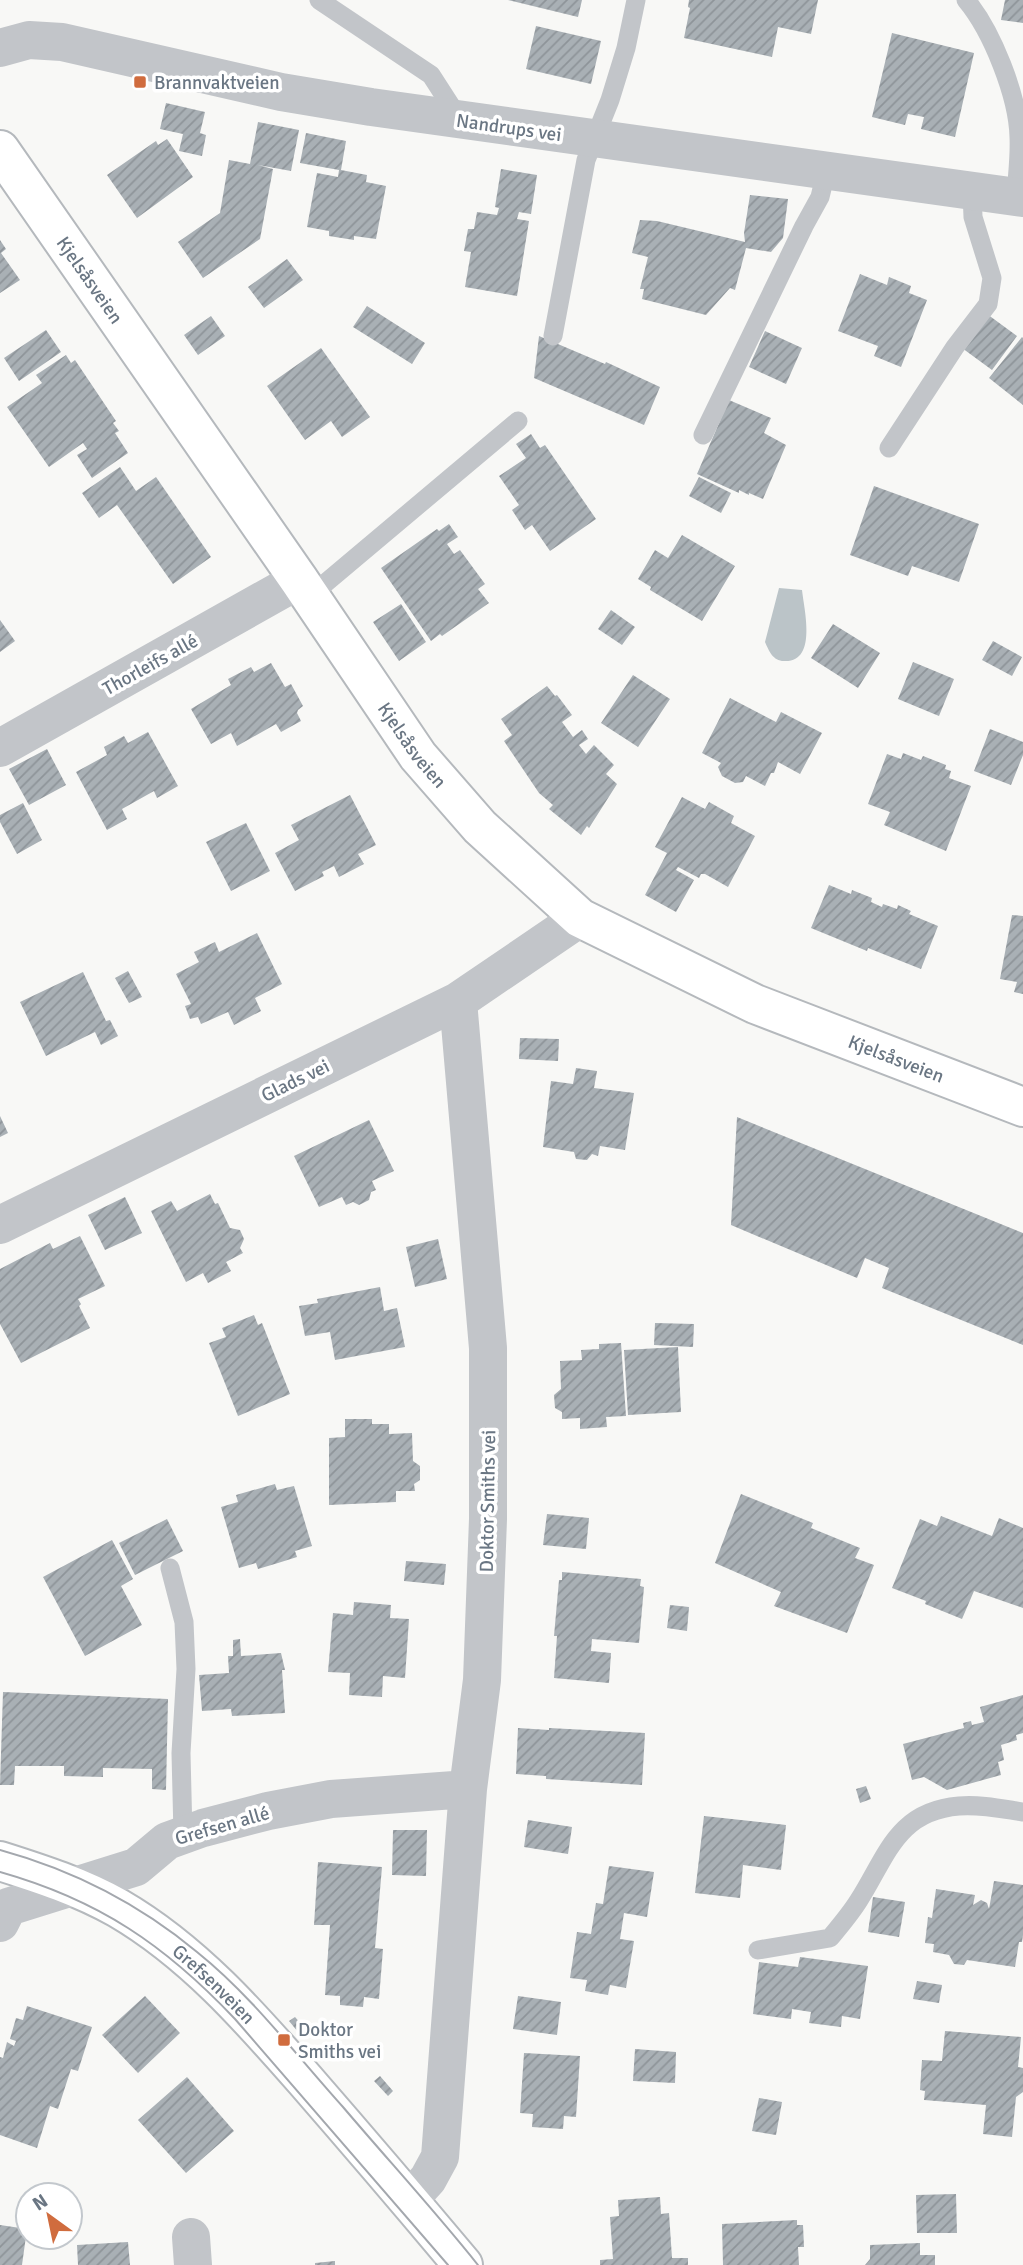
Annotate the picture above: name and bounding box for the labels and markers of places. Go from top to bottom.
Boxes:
place label: Brannvaktveien [154,71,280,95]
marker: Brannvaktveien [132,74,148,90]
place label: Doktor Smiths vei [298,2018,381,2064]
marker: Doktor Smiths vei [276,2032,292,2048]

